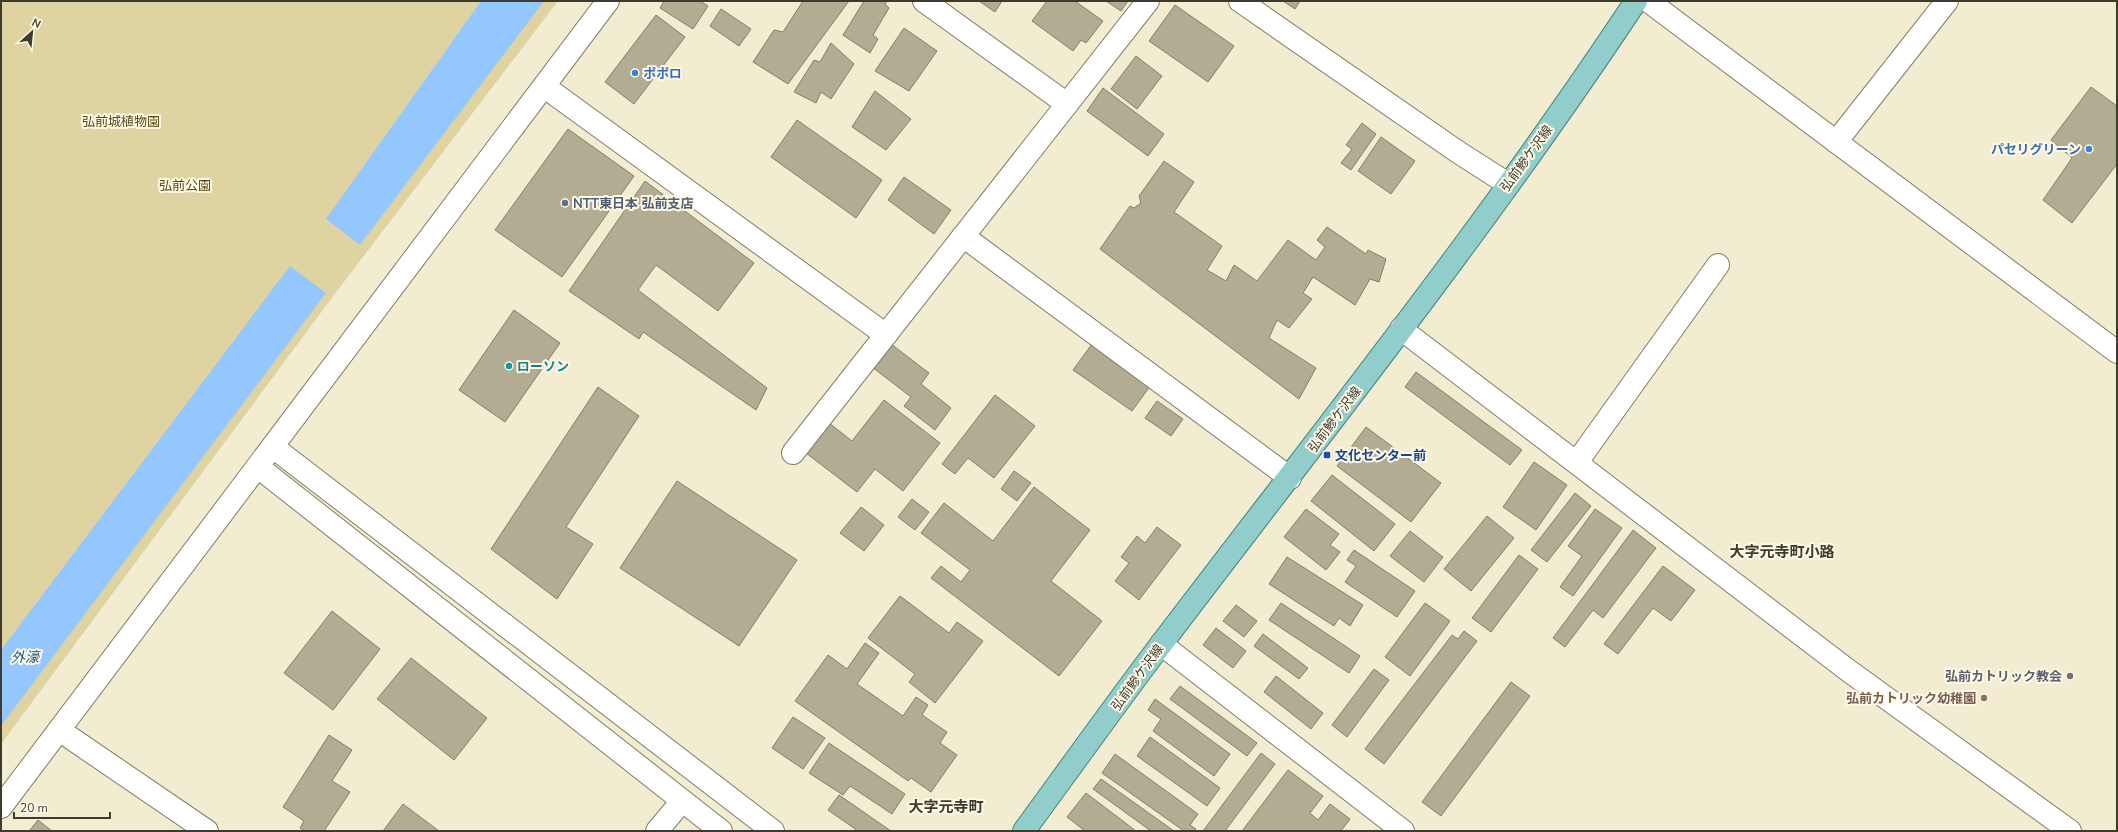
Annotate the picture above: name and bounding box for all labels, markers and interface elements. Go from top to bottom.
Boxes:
north arrow [12,12,52,52]
text: N [29,15,43,32]
place label: ポポロ [643,65,682,83]
marker: ポポロ [630,68,640,78]
park label: 弘前城植物園 [82,113,160,131]
street label: 弘前鰺ケ沢線 [1497,122,1557,195]
place label: パセリグリーン [1991,141,2081,159]
marker: パセリグリーン [2084,144,2094,154]
park label: 弘前公園 [159,177,211,195]
place label: NTT東日本 弘前支店 [573,195,694,213]
marker: NTT東日本 弘前支店 [560,198,570,208]
place label: ローソン [517,358,569,376]
marker: ローソン [504,361,514,371]
street label: 弘前鰺ケ沢線 [1304,383,1365,456]
place label: 文化センター前 [1335,447,1426,465]
marker: 文化センター前 [1322,450,1332,460]
district label: 大字元寺町小路 [1729,542,1835,562]
street label: 弘前鰺ケ沢線 [1108,641,1168,714]
water label: 外濠 [11,648,41,667]
place label: 弘前カトリック教会 [1945,668,2062,686]
marker: 弘前カトリック教会 [2065,671,2075,681]
place label: 弘前カトリック幼稚園 [1846,690,1976,708]
marker: 弘前カトリック幼稚園 [1979,693,1989,703]
scale bar [14,794,110,820]
district label: 大字元寺町 [908,797,984,817]
text: 20 m [20,800,48,816]

